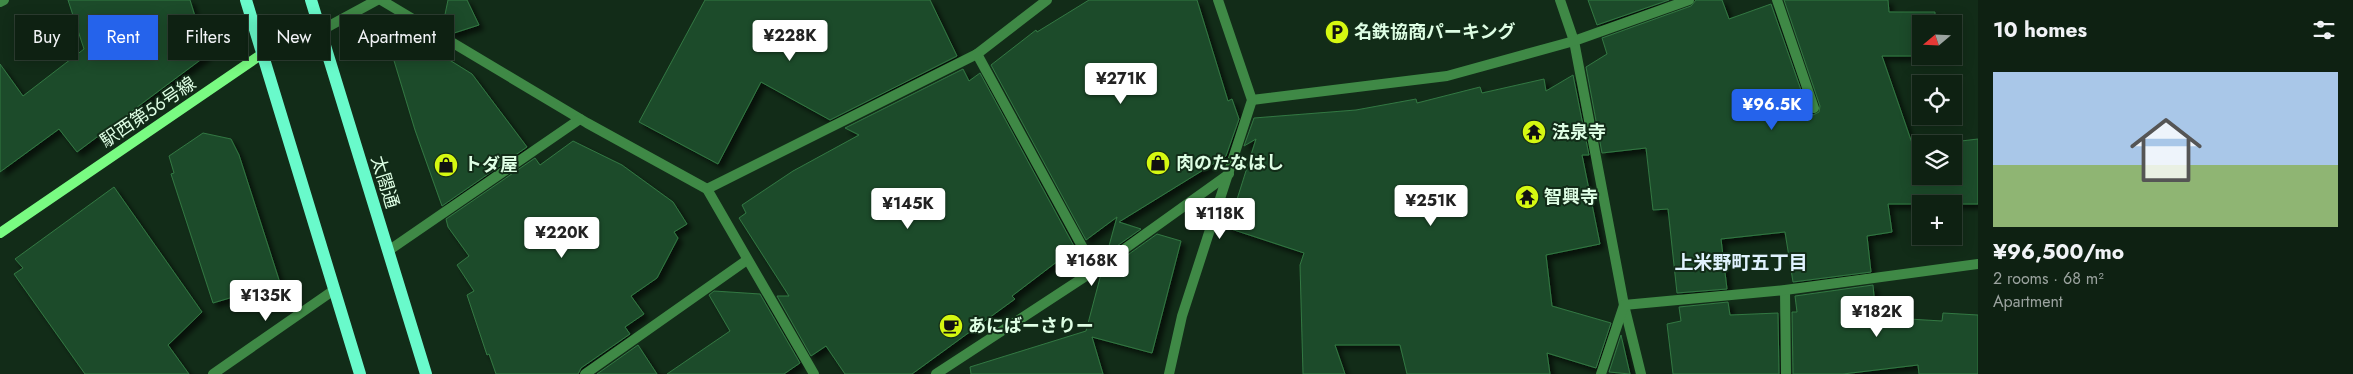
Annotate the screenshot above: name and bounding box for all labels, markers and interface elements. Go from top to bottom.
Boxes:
chip: Buy [15,15,78,60]
chip: Rent [88,15,158,60]
chip: Filters [168,15,248,60]
chip: New [258,15,330,60]
chip: Apartment [340,15,454,60]
north arrow [1912,15,1962,65]
map controls [1912,15,1962,245]
text: 10 homes [1993,15,2087,45]
icon: filters [2310,16,2338,44]
parking icon: 名鉄協商パーキング [1324,19,1350,45]
place label: 名鉄協商パーキング [1354,19,1515,45]
pin: ¥228K [755,20,825,62]
text: ¥228K [764,24,816,47]
pin: ¥271K [1086,62,1156,105]
text: ¥271K [1096,67,1146,90]
street label: 駅西第56号線 [95,70,201,154]
button: locate [1912,75,1962,125]
pin: ¥96.5K [1731,88,1813,131]
text: ¥96.5K [1743,93,1801,116]
icon: home [2121,105,2211,195]
temple icon: 法泉寺 [1521,119,1547,145]
place label: 法泉寺 [1552,119,1606,145]
button: layers [1912,135,1962,185]
shop icon: 肉のたなはし [1145,150,1171,176]
place label: 肉のたなはし [1176,150,1284,176]
street label: 太閤通 [365,152,405,212]
shop icon: トダ屋 [433,152,459,178]
place label: トダ屋 [464,152,518,178]
pin: ¥251K [1396,184,1466,227]
temple icon: 智興寺 [1514,184,1540,210]
place label: 智興寺 [1544,184,1598,210]
pin: ¥145K [873,188,943,230]
text: ¥251K [1406,189,1456,212]
text: ¥145K [882,192,934,215]
button: + [1912,195,1962,245]
pin: ¥118K [1185,198,1255,240]
text: ¥118K [1196,202,1244,225]
pin: ¥220K [527,216,597,259]
text: ¥220K [535,221,589,244]
text: ¥96,500/mo [1993,237,2124,267]
pin: ¥168K [1057,244,1127,287]
text: ¥168K [1067,249,1117,272]
district label: 上米野町五丁目 [1674,249,1808,276]
text: 2 rooms · 68 m² [1993,267,2104,290]
pin: ¥135K [231,280,301,322]
text: ¥135K [241,284,291,307]
text: Apartment [1993,290,2063,313]
pin: ¥182K [1842,296,1912,338]
text: ¥182K [1852,300,1902,323]
cafe icon: あにばーさりー [938,313,964,339]
place label: あにばーさりー [968,313,1094,339]

